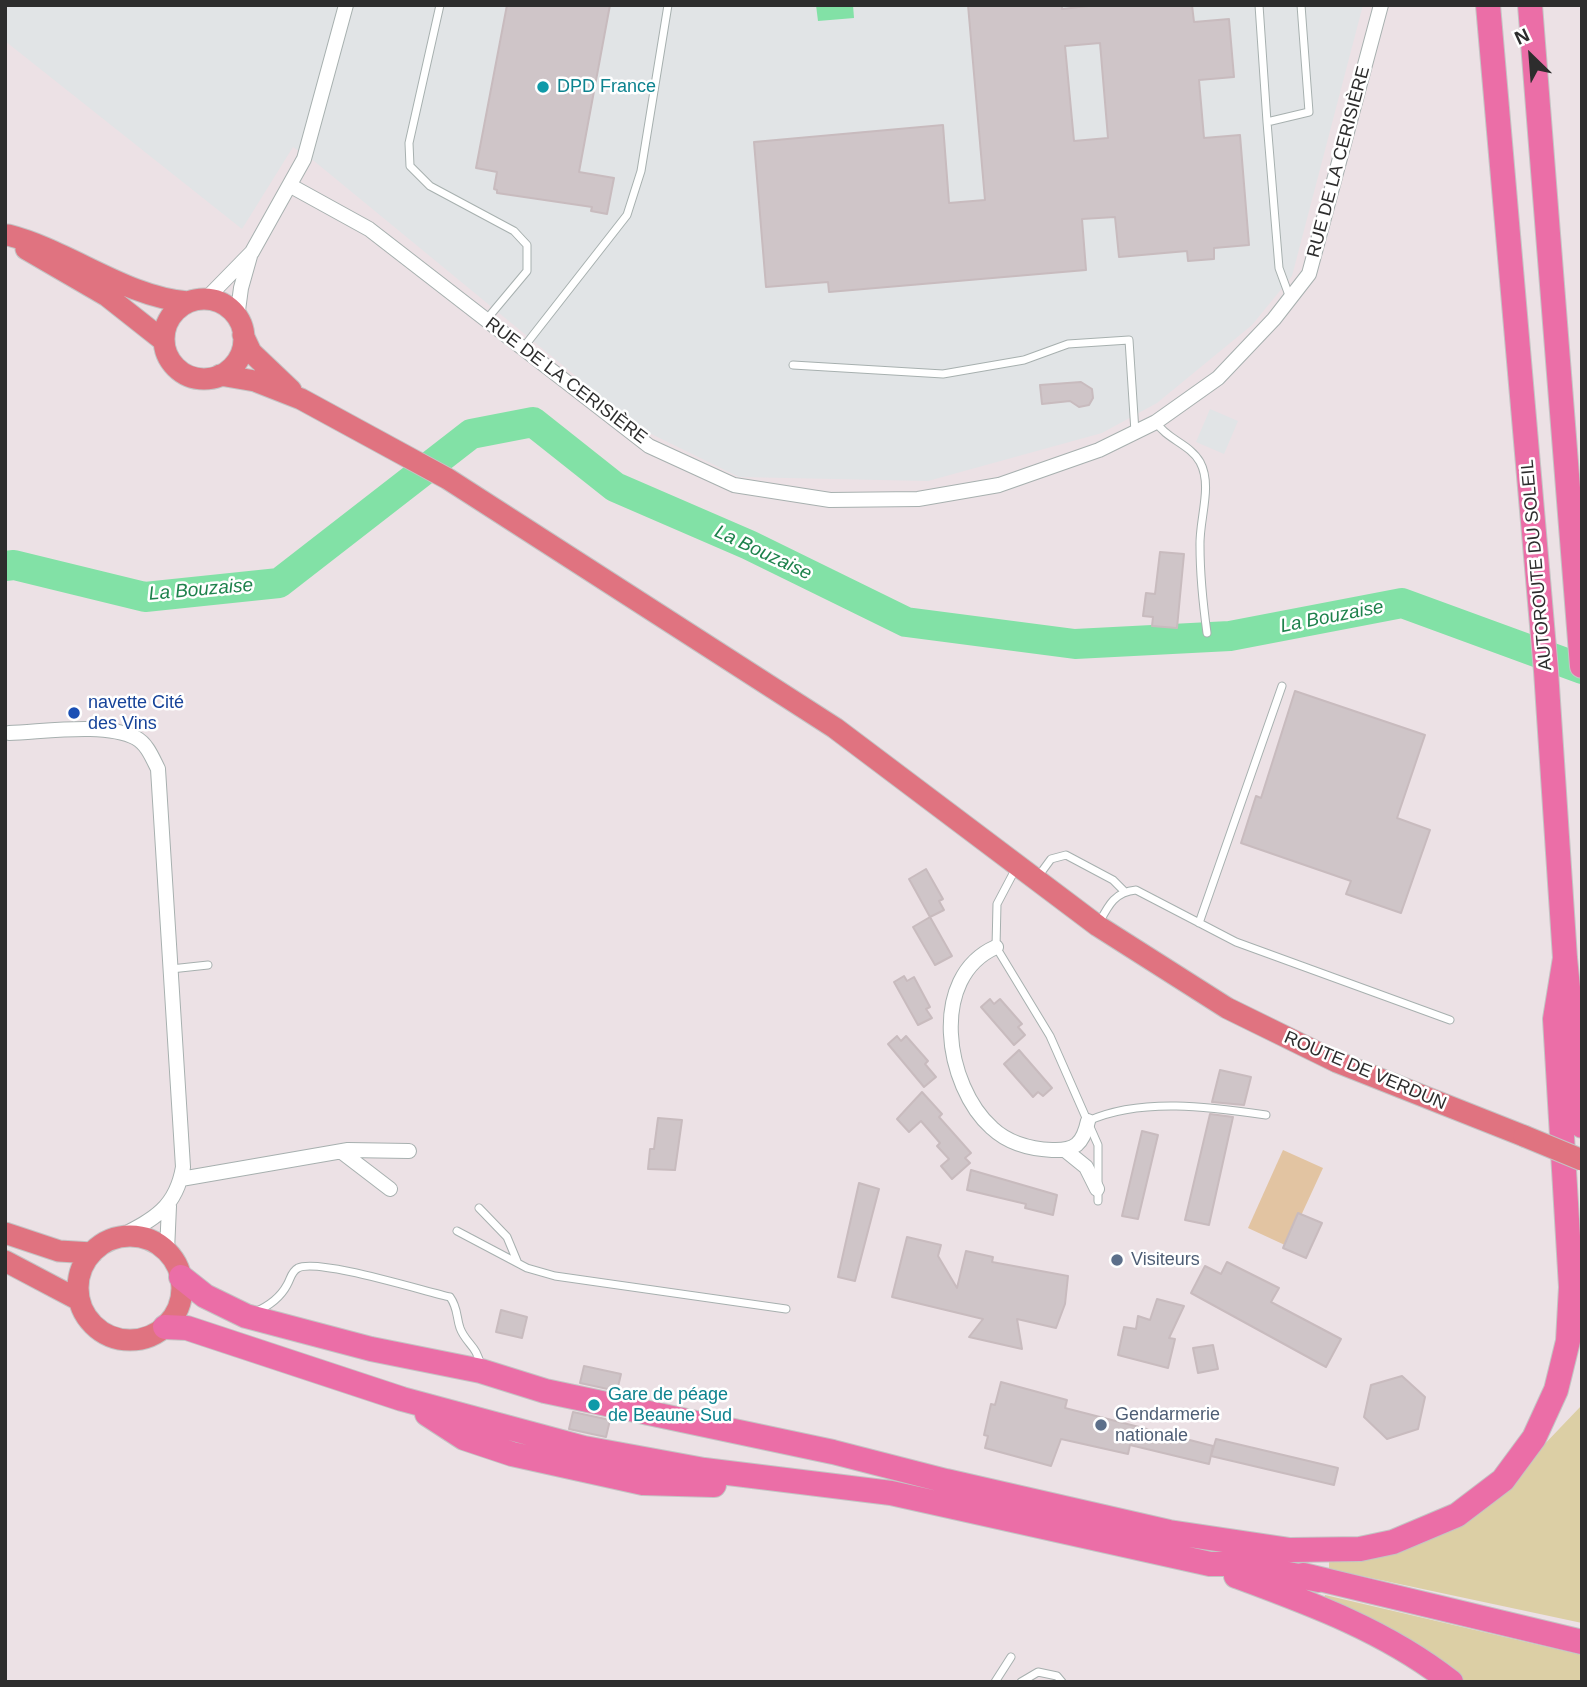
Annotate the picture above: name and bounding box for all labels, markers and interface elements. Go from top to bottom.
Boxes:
north arrow [1496,21,1566,91]
text: N [1511,24,1533,49]
street label: RUE DE LA CERISIÈRE [1303,64,1375,260]
place label: DPD France [557,76,656,98]
marker: DPD France [535,79,551,95]
street label: RUE DE LA CERISIÈRE [481,313,651,449]
street label: AUTOROUTE DU SOLEIL [1517,459,1557,671]
water label: La Bouzaise [711,521,815,585]
water label: La Bouzaise [148,574,254,606]
water label: La Bouzaise [1278,596,1386,638]
place label: navette Cité des Vins [88,692,184,734]
marker: navette Cité des Vins [66,705,82,721]
street label: ROUTE DE VERDUN [1281,1027,1449,1115]
place label: Visiteurs [1131,1249,1200,1271]
marker: Visiteurs [1109,1252,1125,1268]
place label: Gare de péage de Beaune Sud [608,1384,732,1426]
marker: Gare de péage de Beaune Sud [586,1397,602,1413]
place label: Gendarmerie nationale [1115,1404,1220,1446]
marker: Gendarmerie nationale [1093,1417,1109,1433]

